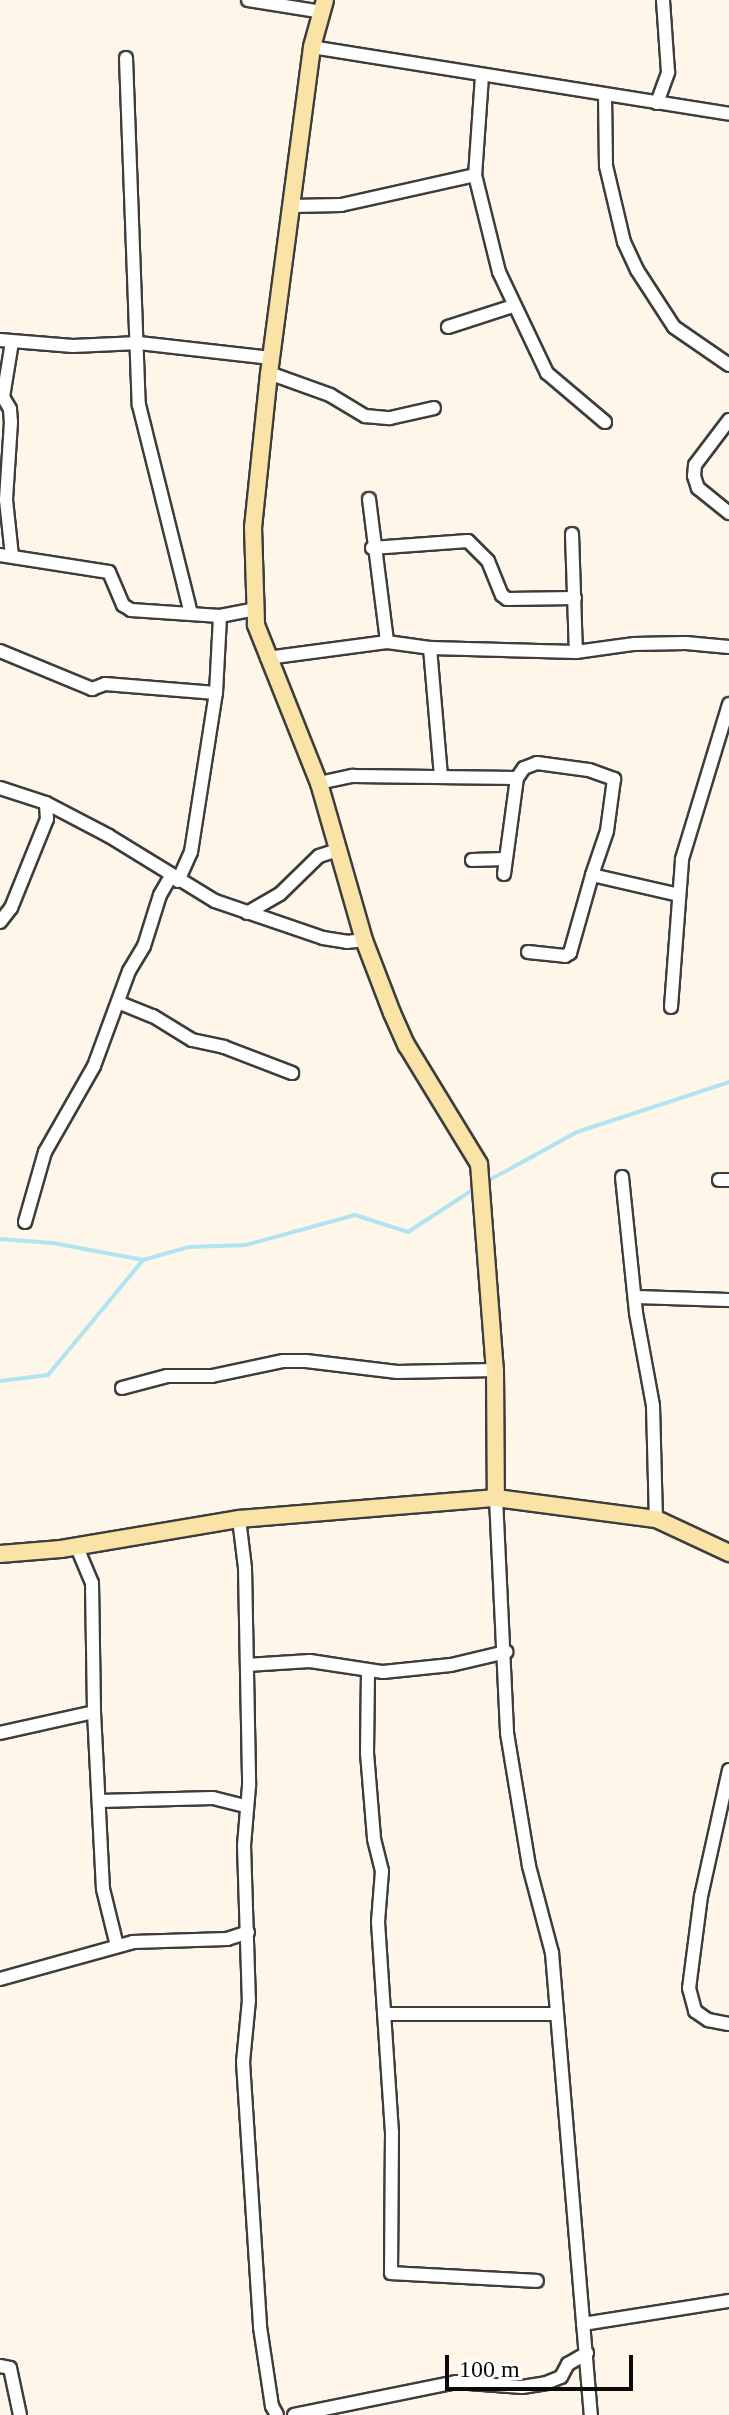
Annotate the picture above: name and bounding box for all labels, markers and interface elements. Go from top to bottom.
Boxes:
scale bar [449,2339,637,2389]
text: 100 m [459,2356,520,2382]

